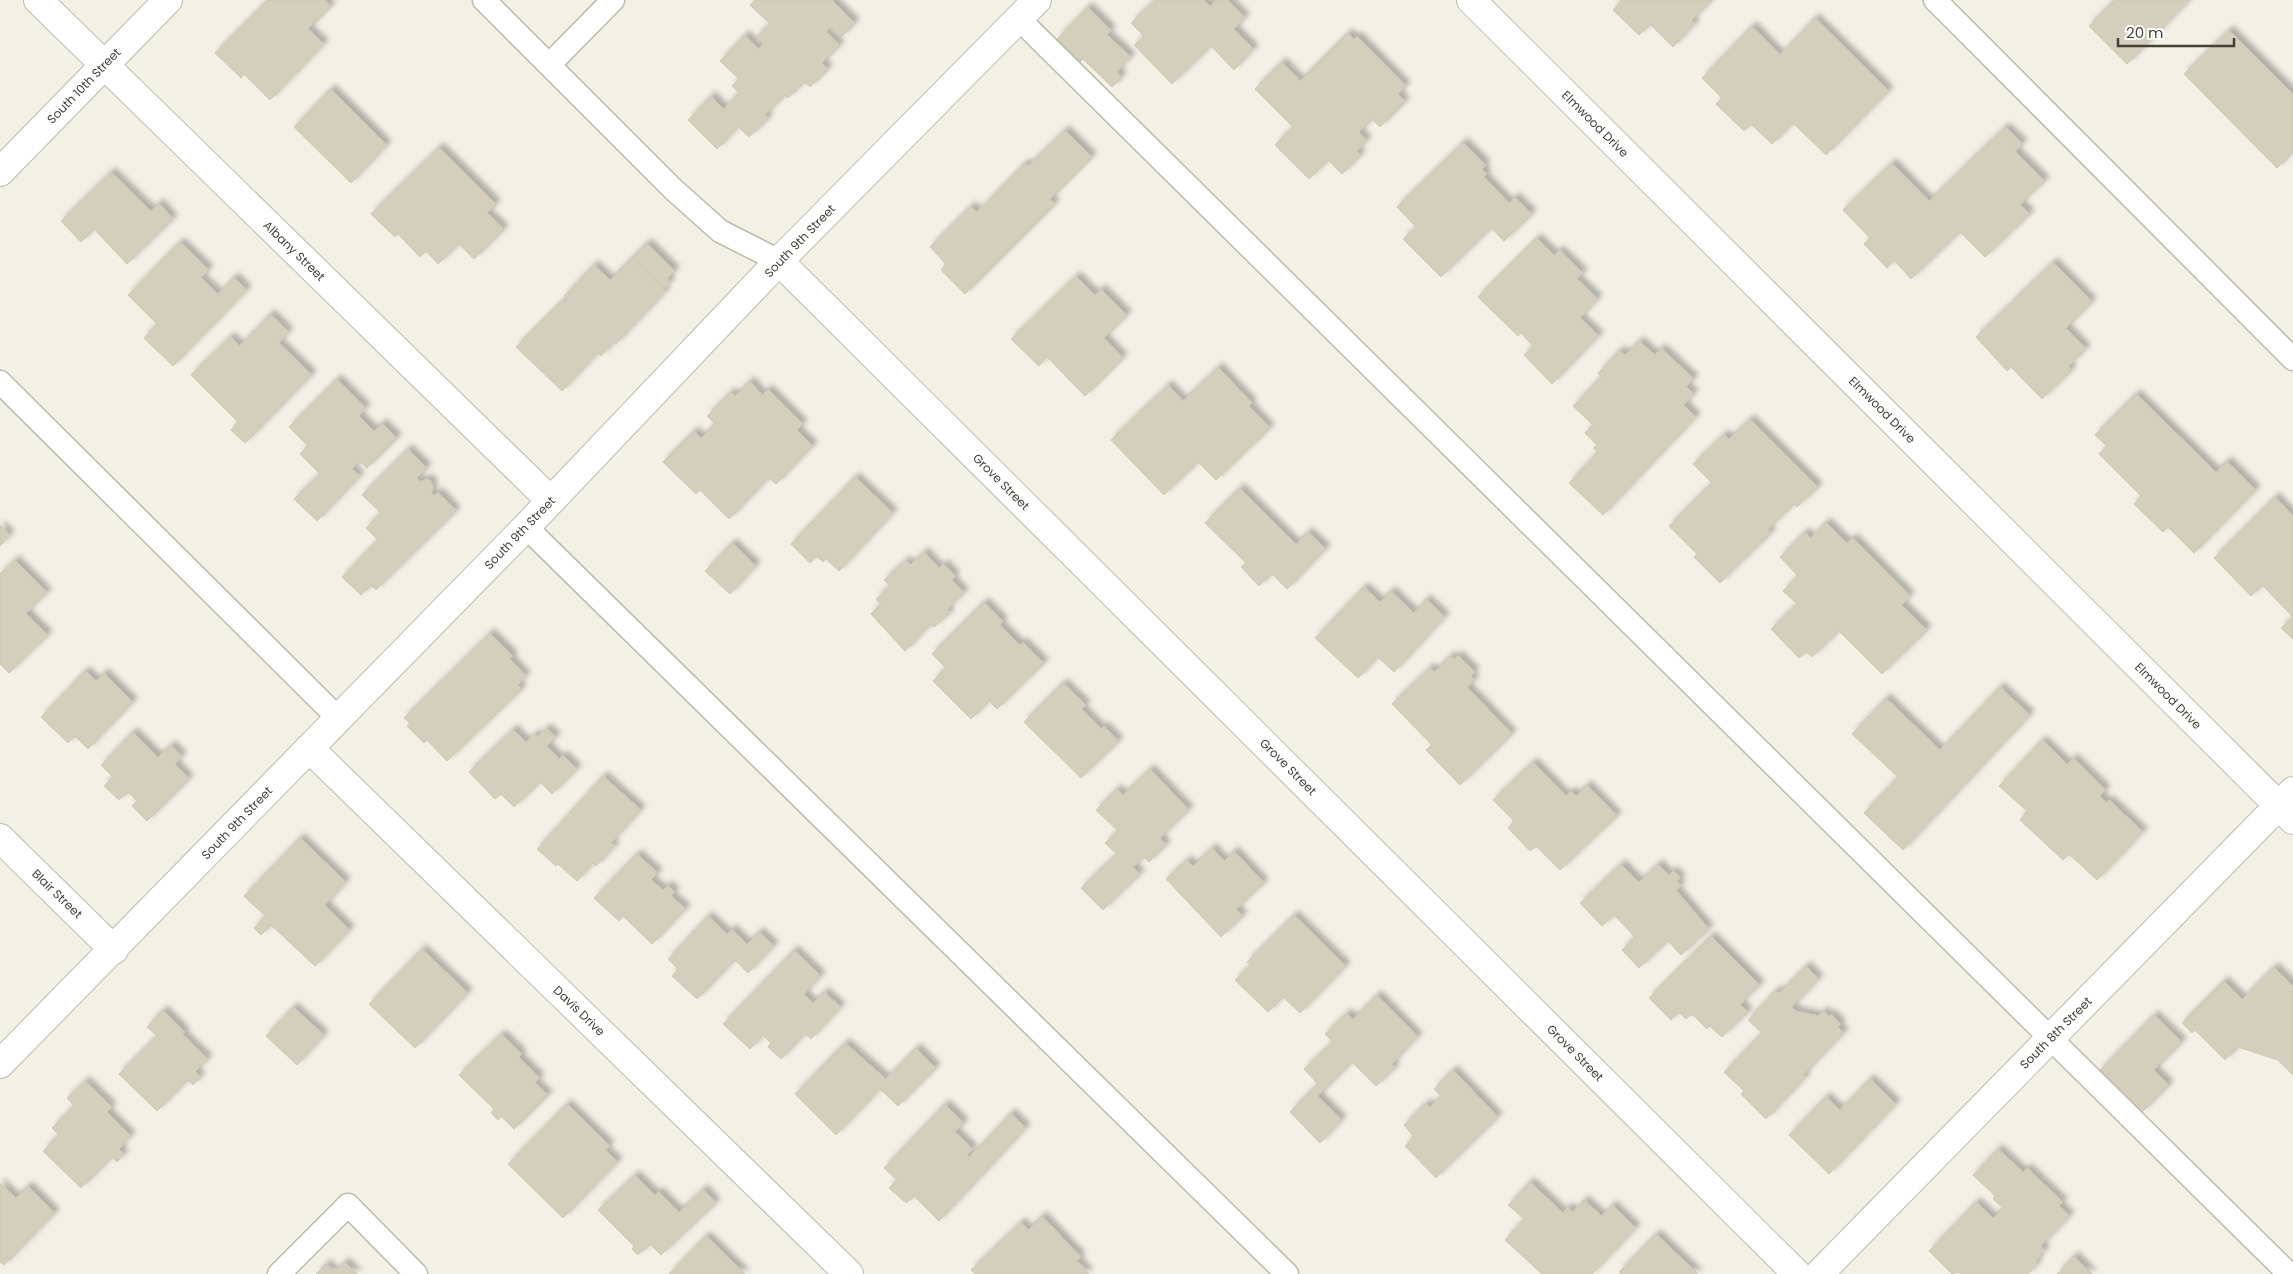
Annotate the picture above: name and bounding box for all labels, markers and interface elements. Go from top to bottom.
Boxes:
scale bar [2118,15,2234,47]
text: 20 m [2126,22,2164,43]
street label: South 10th Street [43,44,124,127]
street label: Elmwood Drive [1558,86,1633,161]
street label: South 9th Street [760,200,839,281]
street label: Albany Street [260,217,329,285]
street label: Elmwood Drive [1845,372,1920,447]
street label: Grove Street [969,449,1034,514]
street label: South 9th Street [480,492,559,573]
street label: Elmwood Drive [2131,658,2206,733]
street label: Grove Street [1256,734,1321,799]
street label: South 9th Street [197,782,276,863]
street label: Blair Street [28,865,86,922]
street label: Davis Drive [550,982,609,1040]
street label: South 8th Street [2016,993,2095,1072]
street label: Grove Street [1543,1020,1608,1085]

